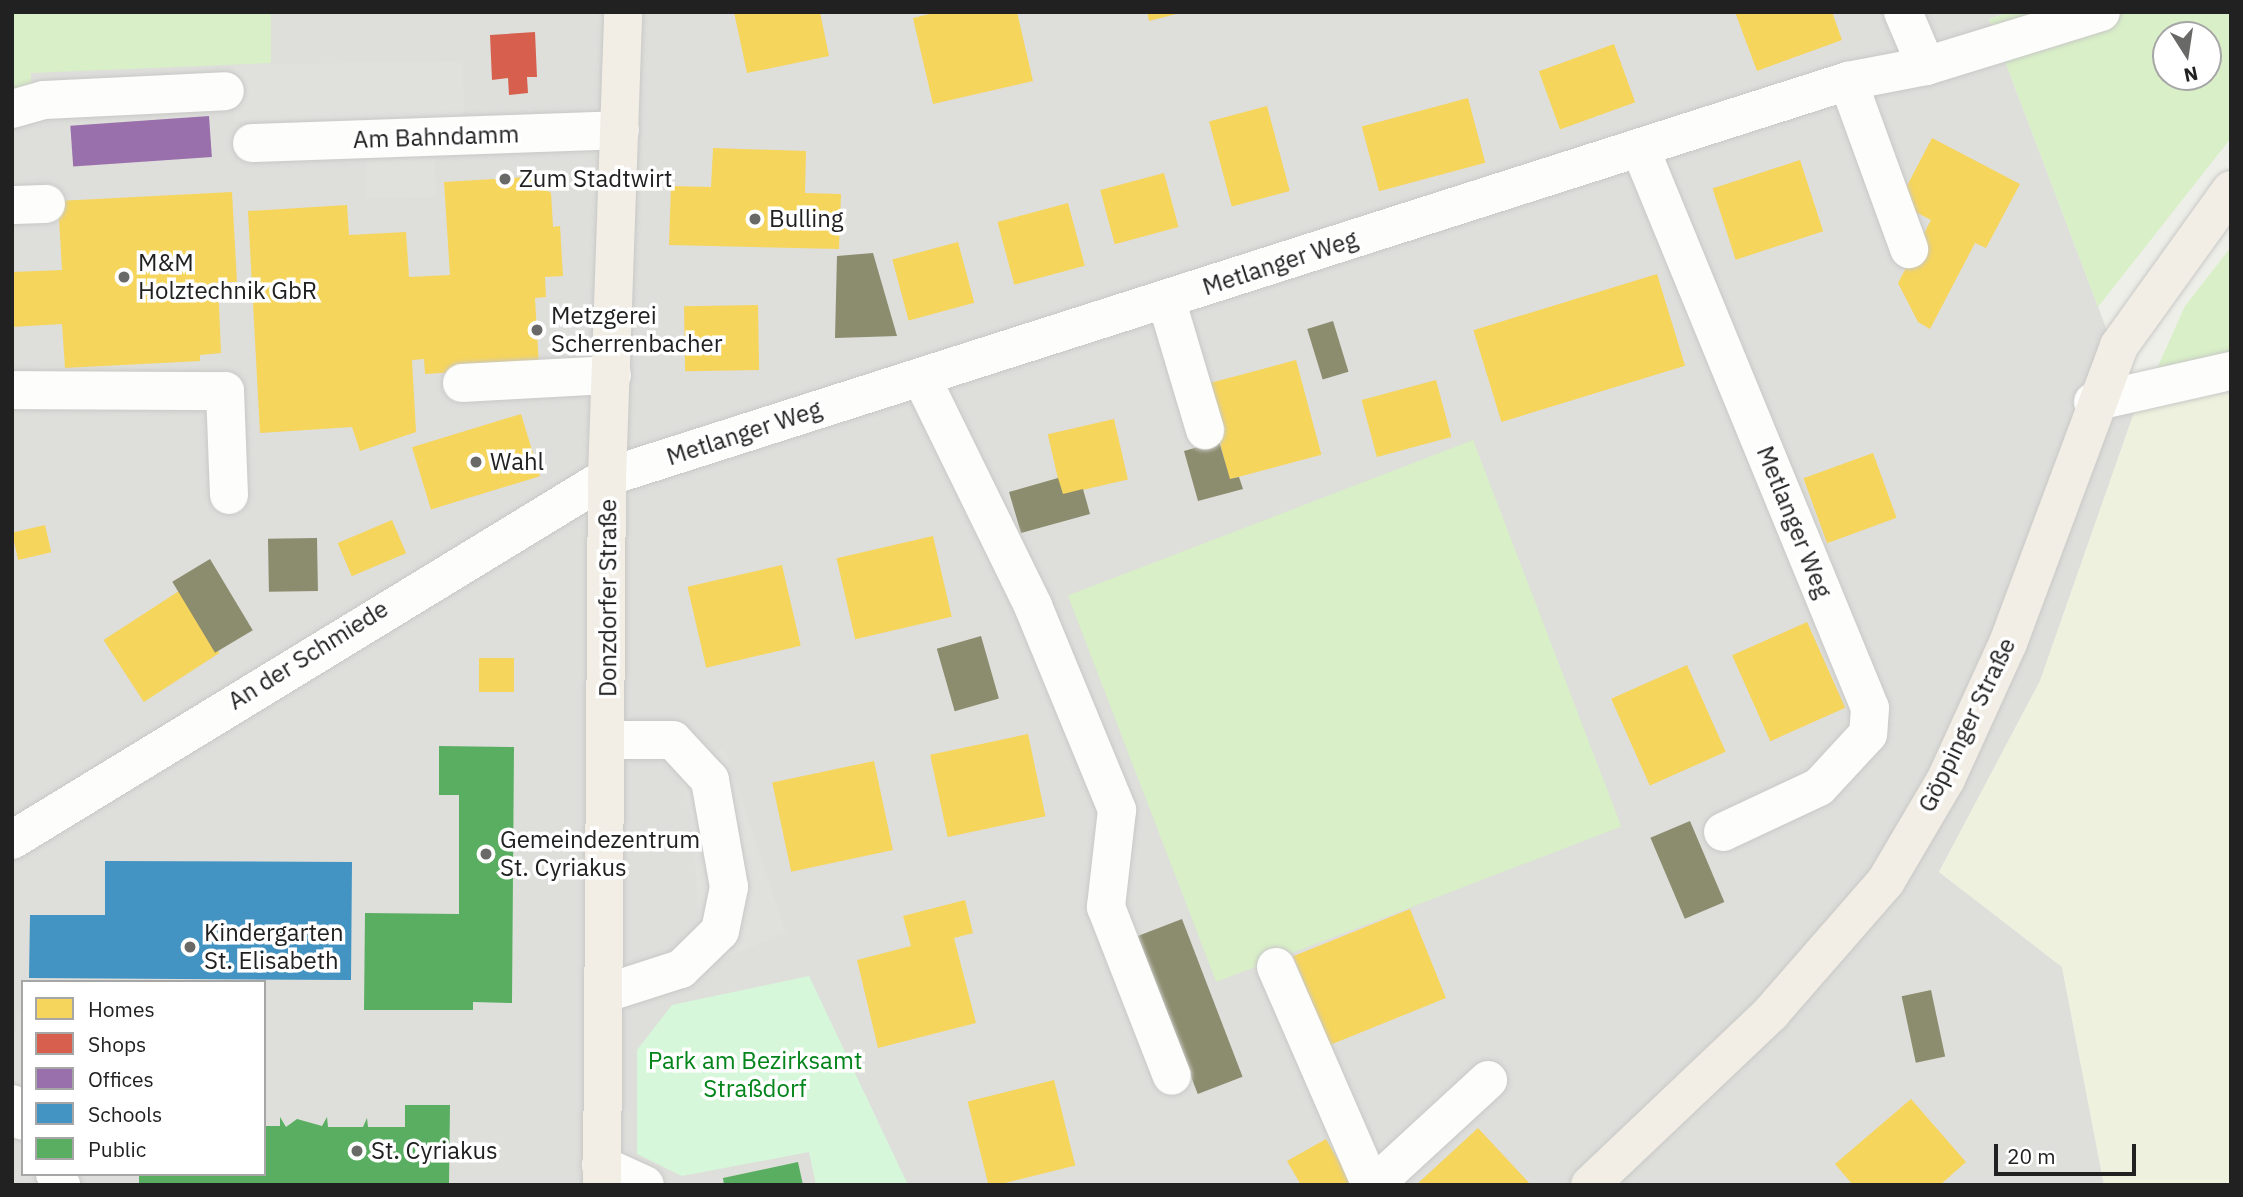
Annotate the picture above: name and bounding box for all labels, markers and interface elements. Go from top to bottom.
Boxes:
north arrow [2152,21,2222,91]
text: N [2182,61,2200,88]
street label: Am Bahndamm [352,120,520,154]
place label: Zum Stadtwirt [519,165,672,193]
marker: Zum Stadtwirt [497,171,513,187]
place label: Bulling [769,205,844,233]
marker: Bulling [747,211,763,227]
street label: Metlanger Weg [1199,224,1361,302]
place label: M&M Holztechnik GbR [138,249,317,305]
marker: M&M Holztechnik GbR [116,269,132,285]
place label: Metzgerei Scherrenbacher [551,302,723,358]
marker: Metzgerei Scherrenbacher [529,322,545,338]
street label: Metlanger Weg [663,394,825,472]
street label: Metlanger Weg [1750,442,1838,602]
place label: Wahl [490,448,544,476]
marker: Wahl [468,454,484,470]
street label: Donzdorfer Straße [594,499,622,697]
street label: An der Schmiede [223,594,393,716]
street label: Göppinger Straße [1912,633,2022,817]
place label: Gemeindezentrum St. Cyriakus [500,826,700,882]
marker: Gemeindezentrum St. Cyriakus [478,846,494,862]
place label: Kindergarten St. Elisabeth [204,919,344,975]
marker: Kindergarten St. Elisabeth [182,939,198,955]
legend [21,980,266,1176]
text: Homes [88,995,155,1023]
text: Shops [88,1030,146,1058]
park label: Park am Bezirksamt Straßdorf [648,1047,862,1103]
text: Offices [88,1065,154,1093]
text: Schools [88,1100,162,1128]
scale bar [1998,1130,2140,1174]
text: Public [88,1135,146,1163]
place label: St. Cyriakus [371,1137,498,1165]
text: 20 m [2007,1142,2056,1170]
marker: St. Cyriakus [349,1143,365,1159]

